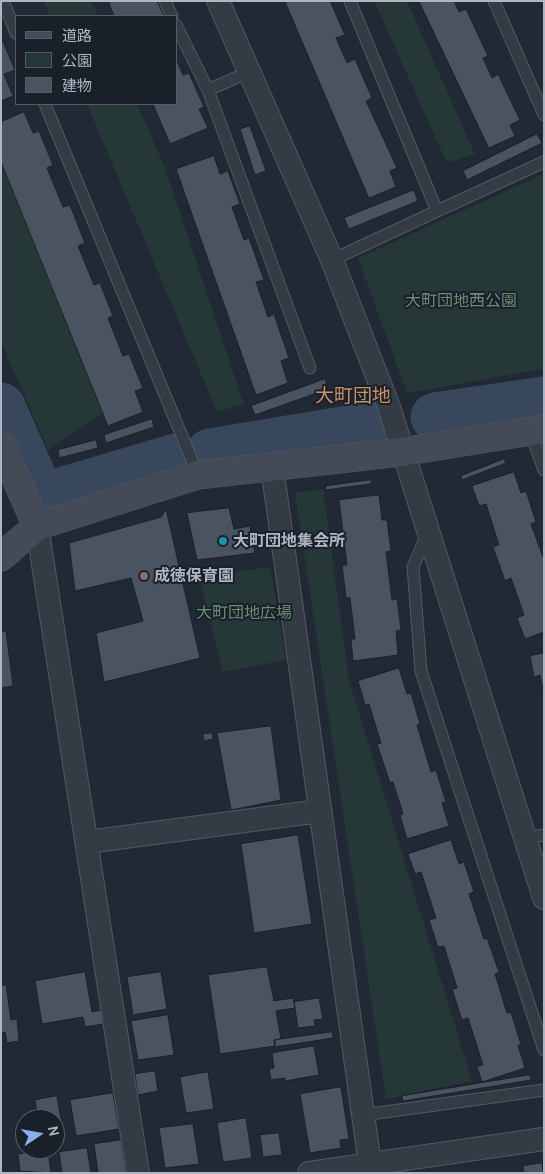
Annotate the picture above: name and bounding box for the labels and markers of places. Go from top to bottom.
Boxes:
place label: 大町団地集会所 [233,531,345,551]
marker: 大町団地集会所 [217,535,229,547]
place label: 成徳保育園 [154,566,234,586]
marker: 成徳保育園 [138,570,150,582]

